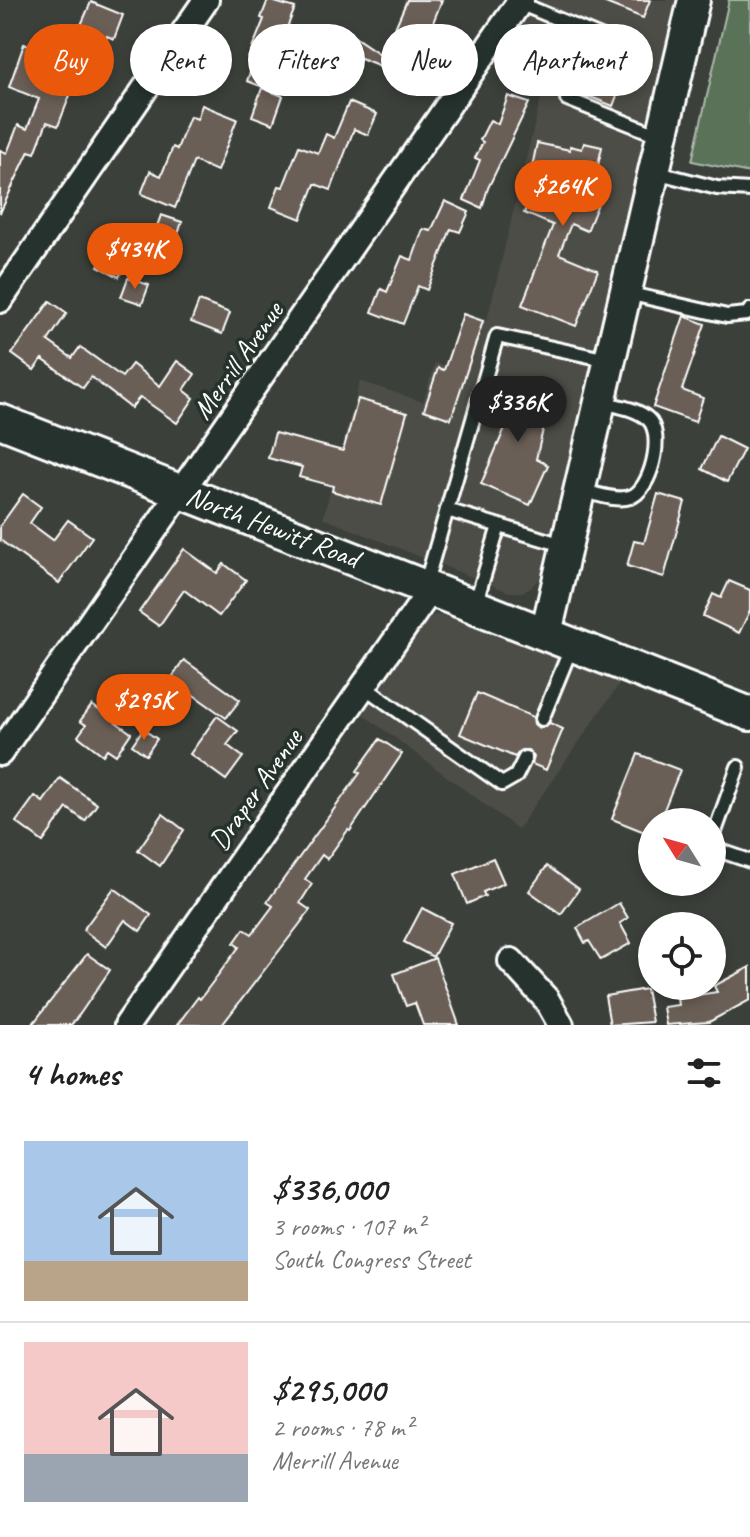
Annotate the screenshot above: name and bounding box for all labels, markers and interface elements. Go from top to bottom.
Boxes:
chip: Buy [24,24,114,96]
chip: Rent [130,24,232,96]
chip: Filters [248,24,365,96]
chip: New [381,24,478,96]
chip: Apartment [494,24,653,96]
pin: $264K [507,160,619,228]
text: $264K [533,169,593,202]
pin: $434K [79,223,191,291]
text: $434K [105,232,165,265]
street label: Merrill Avenue [184,293,292,426]
pin: $336K [462,376,574,444]
text: $336K [488,385,548,418]
street label: North Hewitt Road [181,477,368,577]
pin: $295K [88,674,200,742]
text: $295K [114,683,174,716]
street label: Draper Avenue [201,721,311,856]
north arrow [638,808,726,896]
map controls [638,808,726,1000]
button: locate [638,912,726,1000]
icon: filters [682,1051,726,1095]
text: 4 homes [24,1052,120,1095]
text: $336,000 [272,1167,387,1210]
icon: home [88,1173,184,1269]
text: 3 rooms · 107 m² [272,1210,424,1243]
text: South Congress Street [272,1243,470,1276]
text: $295,000 [272,1368,385,1411]
icon: home [88,1374,184,1470]
text: 2 rooms · 78 m² [272,1411,413,1444]
text: Merrill Avenue [272,1444,398,1477]

